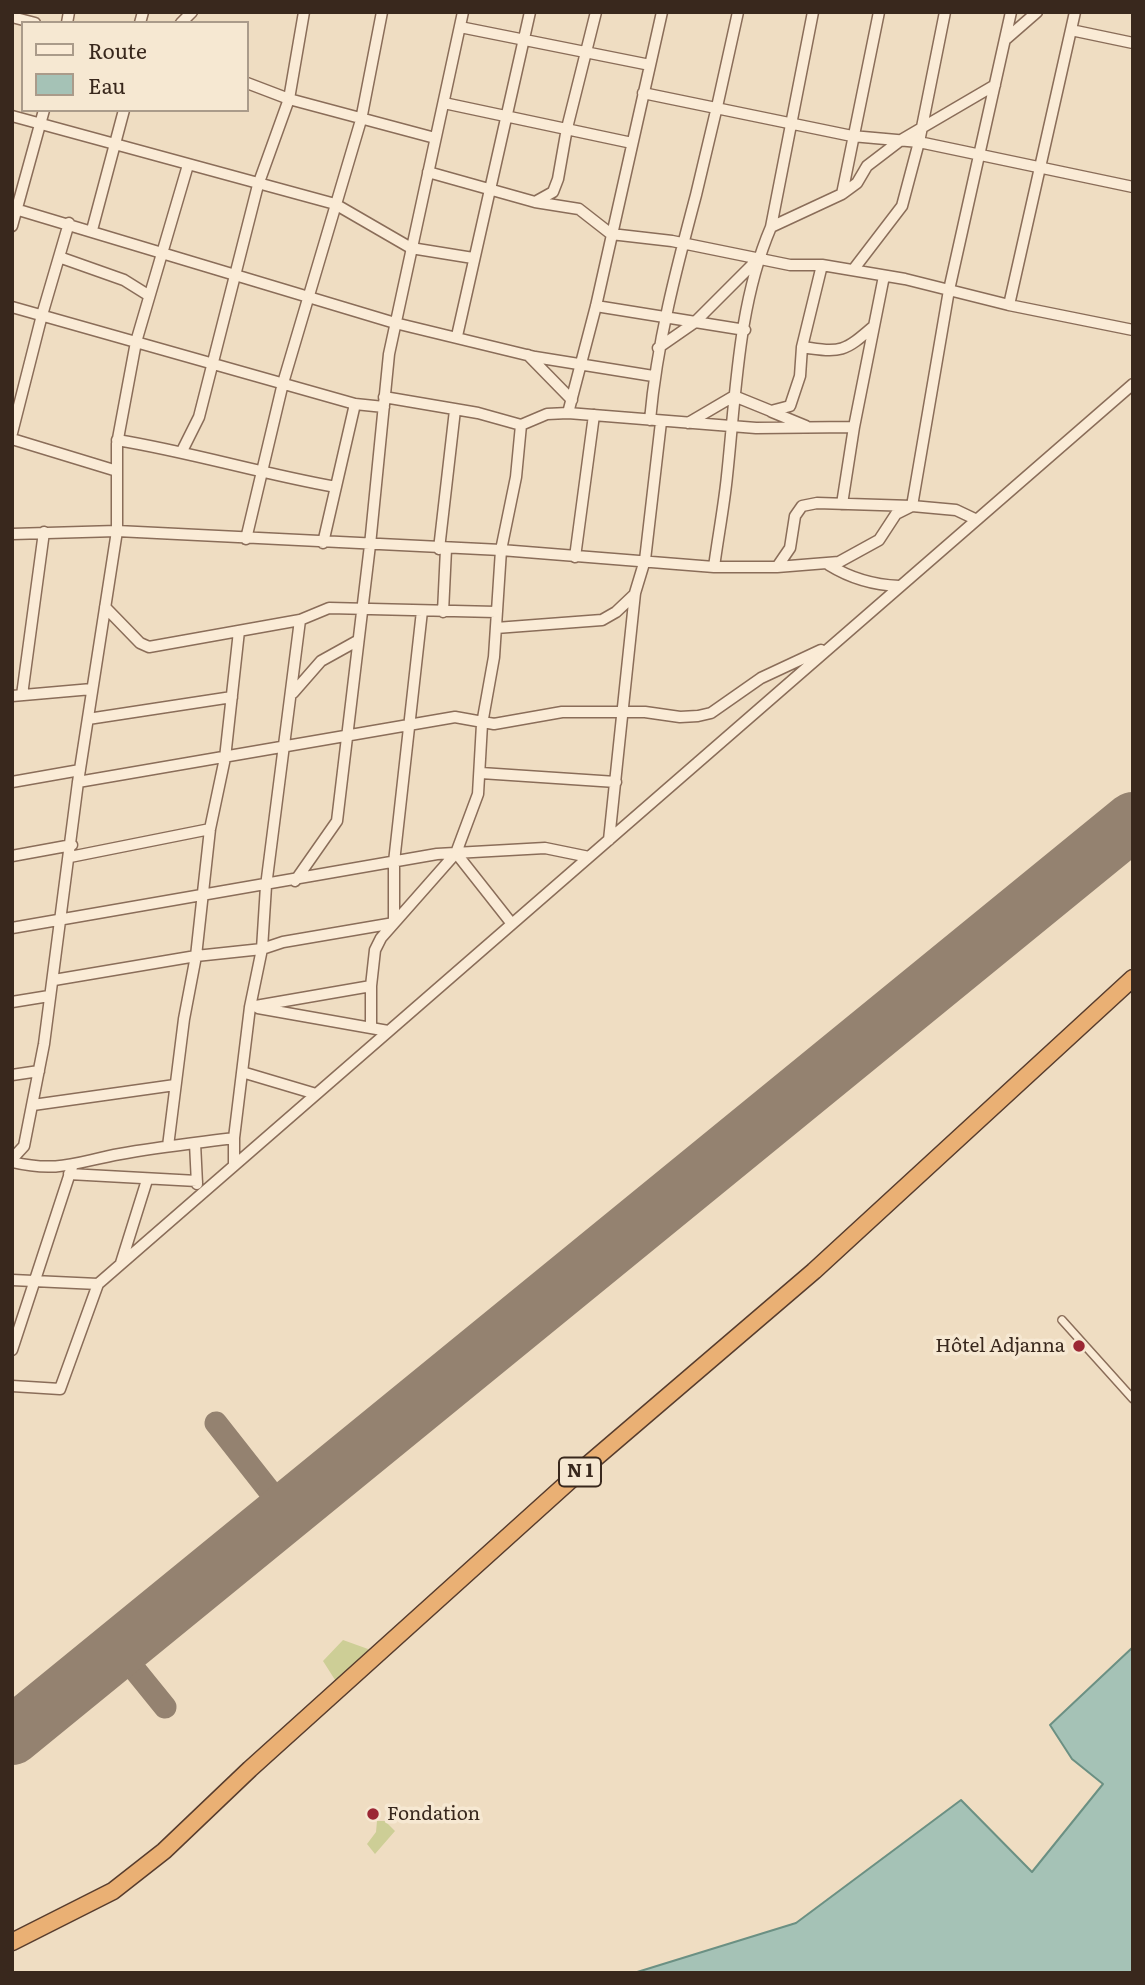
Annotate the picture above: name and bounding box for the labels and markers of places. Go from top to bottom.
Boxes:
place label: Hôtel Adjanna [935,1335,1065,1357]
marker: Hôtel Adjanna [1071,1338,1087,1354]
place label: Fondation [387,1803,480,1825]
marker: Fondation [365,1806,381,1822]

